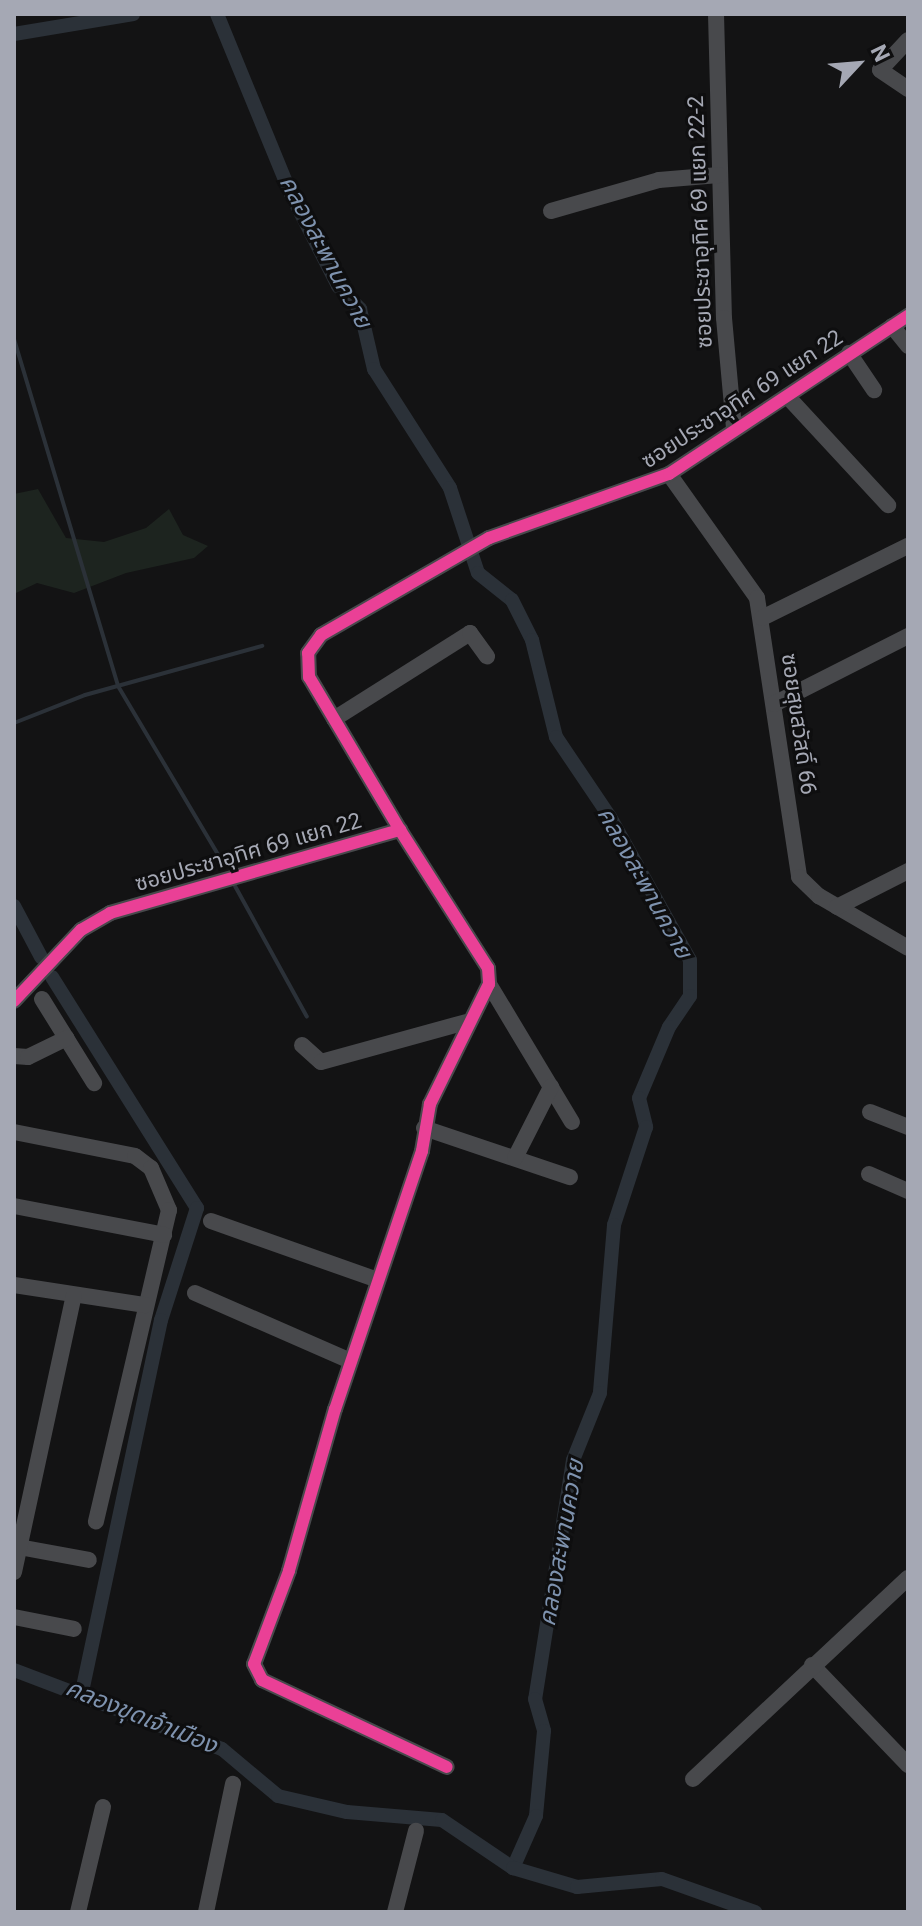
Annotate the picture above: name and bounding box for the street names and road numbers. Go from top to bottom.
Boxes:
street label: ซอยประชาอุทิศ 69 แยก 22-2 [682,95,718,349]
street label: ซอยประชาอุทิศ 69 แยก 22 [637,324,847,474]
street label: ซอยสุขสวัสดิ์ 66 [776,652,822,796]
street label: ซอยประชาอุทิศ 69 แยก 22 [132,807,364,897]

